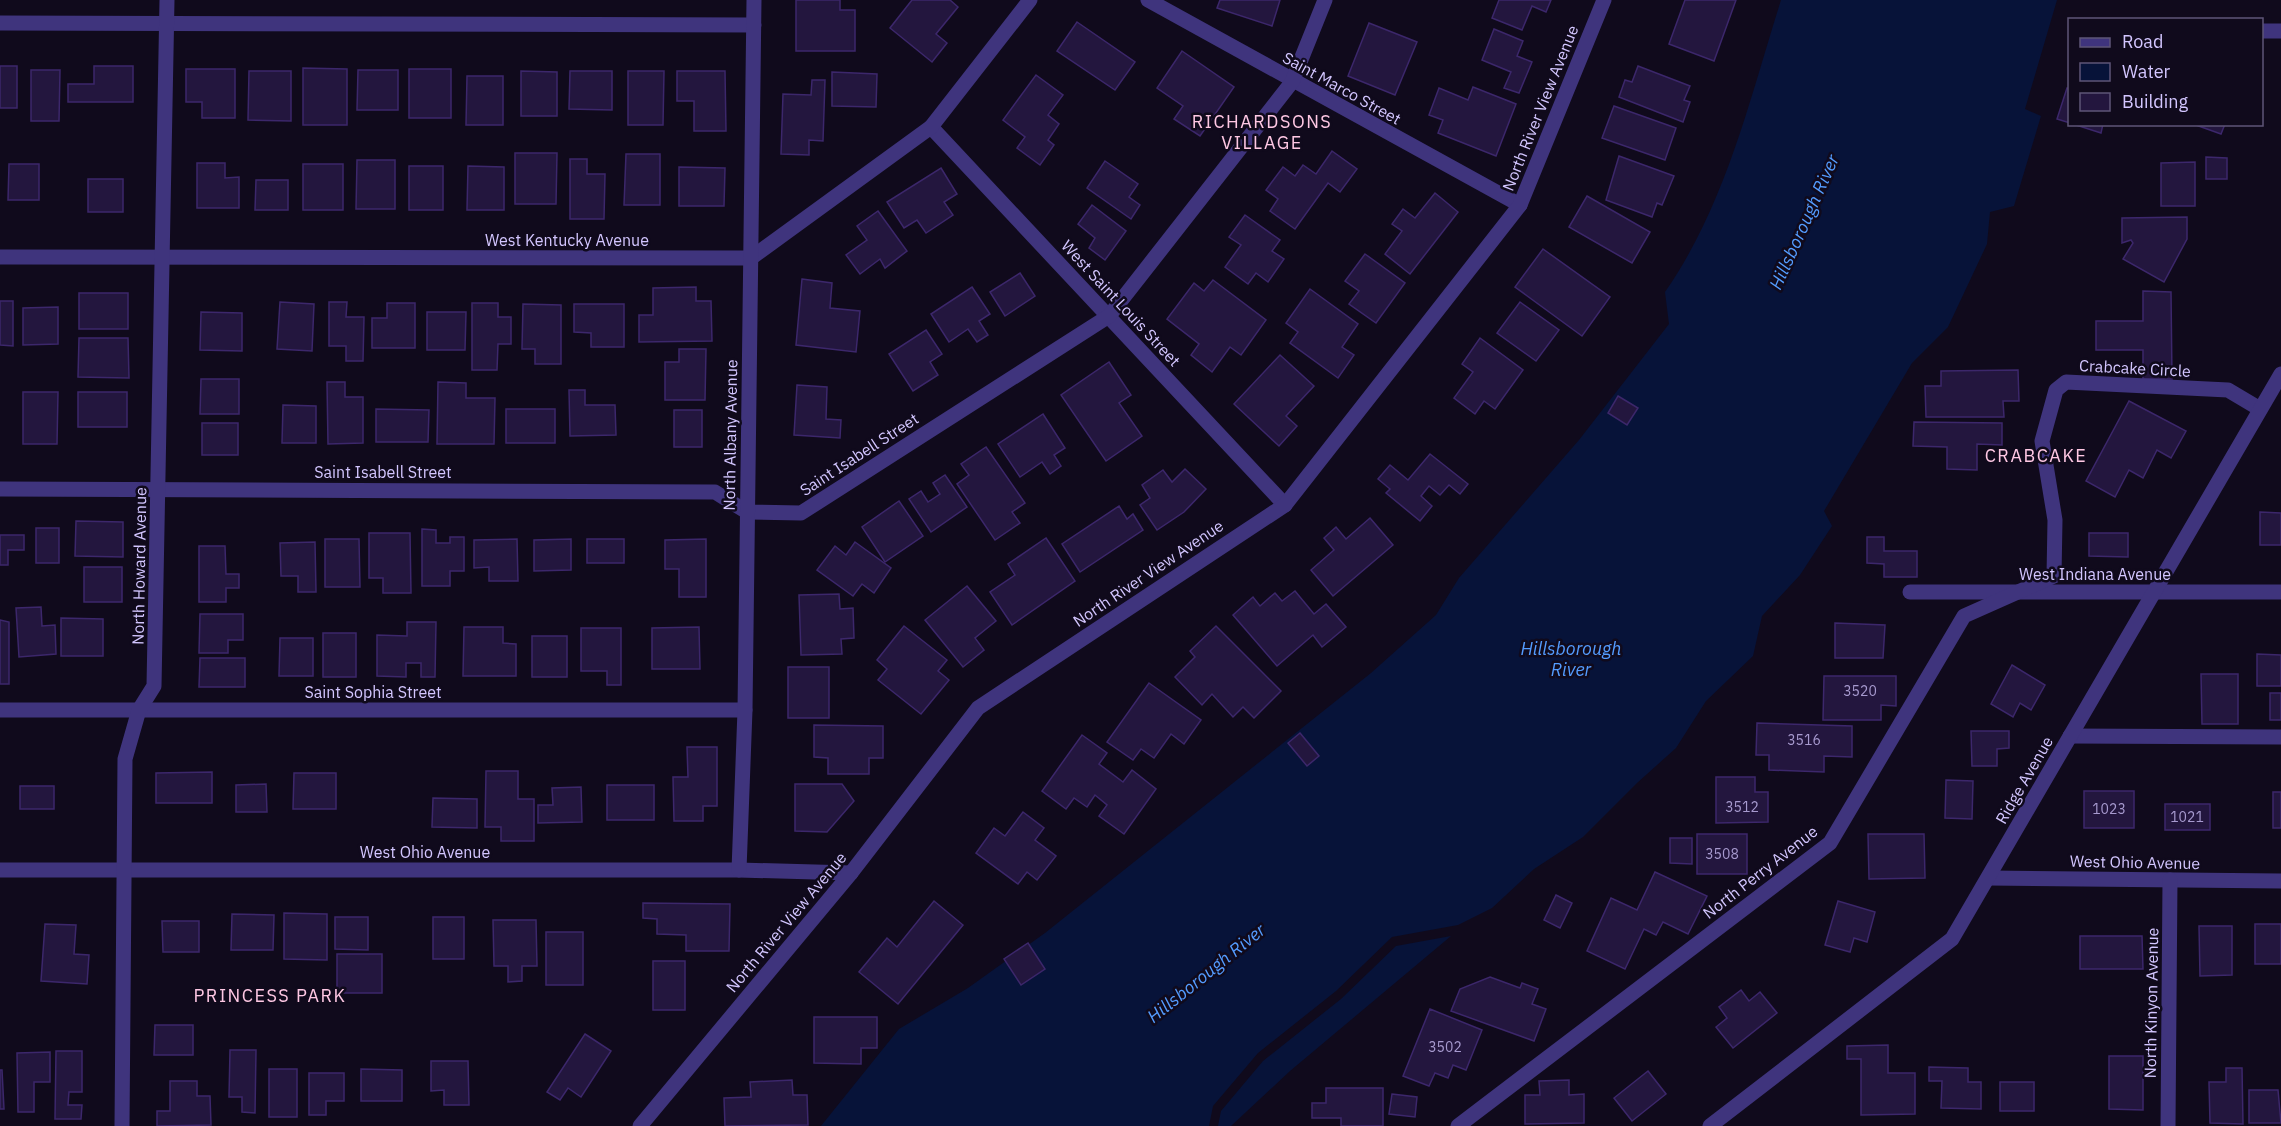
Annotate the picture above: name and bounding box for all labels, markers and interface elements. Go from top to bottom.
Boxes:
legend [2068,18,2263,126]
street label: North River View Avenue [1498,22,1583,194]
text: Road [2122,30,2163,53]
street label: Saint Marco Street [1279,47,1405,129]
text: Water [2122,60,2171,83]
text: Building [2122,90,2189,113]
district label: RICHARDSONS VILLAGE [1192,110,1332,154]
water label: Hillsborough River [1764,150,1844,293]
street label: West Kentucky Avenue [485,230,649,250]
street label: West Saint Louis Street [1057,236,1185,370]
street label: Crabcake Circle [2079,355,2192,381]
street label: North Albany Avenue [719,359,741,511]
street label: Saint Isabell Street [796,408,922,500]
district label: CRABCAKE [1985,444,2087,467]
street label: Saint Isabell Street [314,462,452,482]
street label: North Howard Avenue [128,487,150,645]
street label: North River View Avenue [1069,515,1227,631]
street label: West Indiana Avenue [2019,564,2171,584]
water label: Hillsborough River [1521,637,1621,681]
street label: Saint Sophia Street [304,682,442,702]
house number: 3520 [1843,682,1877,700]
house number: 3516 [1787,731,1821,749]
street label: Ridge Avenue [1991,732,2057,827]
house number: 3512 [1725,798,1759,816]
house number: 1023 [2092,800,2126,818]
house number: 1021 [2170,808,2204,826]
street label: North Perry Avenue [1699,821,1821,923]
street label: West Ohio Avenue [360,842,490,862]
house number: 3508 [1705,845,1739,863]
street label: North River View Avenue [721,848,851,996]
street label: West Ohio Avenue [2070,851,2201,873]
water label: Hillsborough River [1142,918,1270,1028]
street label: North Kinyon Avenue [2140,927,2162,1079]
district label: PRINCESS PARK [193,984,347,1007]
house number: 3502 [1428,1038,1462,1056]

